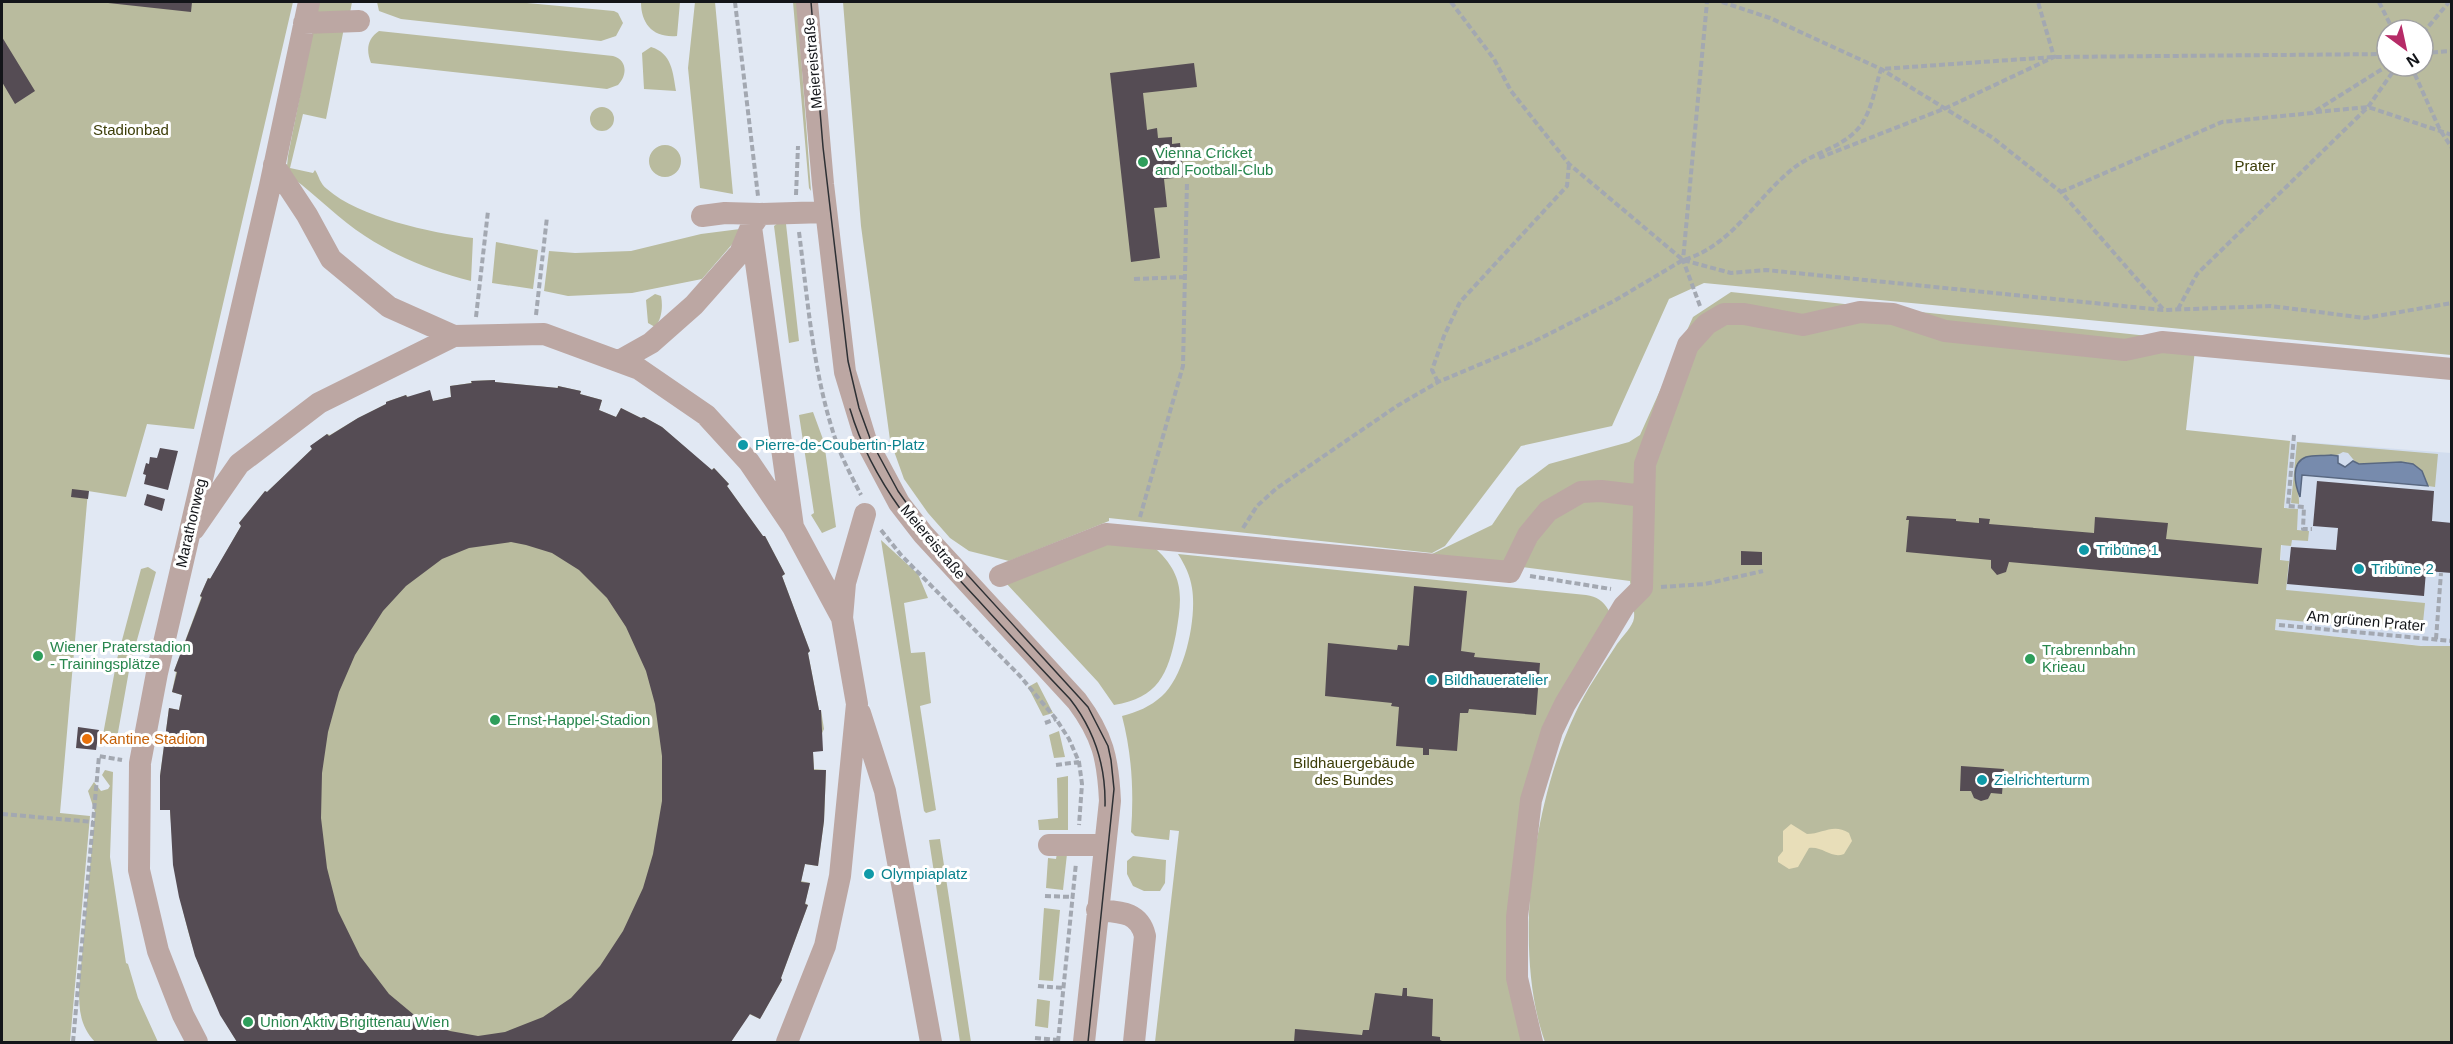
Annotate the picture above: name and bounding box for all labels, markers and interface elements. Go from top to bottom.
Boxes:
street label: Meiereistraße [800,17,825,109]
north arrow [2375,18,2435,78]
text: N [2403,50,2422,70]
park label: Stadionbad [93,121,169,138]
place label: Vienna Cricket and Football-Club [1155,144,1273,178]
marker: Vienna Cricket and Football-Club [1136,155,1150,169]
park label: Prater [2235,157,2275,174]
place label: Pierre-de-Coubertin-Platz [755,436,925,453]
marker: Pierre-de-Coubertin-Platz [736,438,750,452]
street label: Marathonweg [172,477,209,569]
street label: Meiereistraße [897,501,969,582]
place label: Tribüne 1 [2096,541,2159,558]
marker: Tribüne 1 [2077,543,2091,557]
place label: Tribüne 2 [2371,560,2434,577]
marker: Tribüne 2 [2352,562,2366,576]
street label: Am grünen Prater [2306,607,2426,634]
place label: Wiener Praterstadion - Trainingsplätze [50,638,191,672]
place label: Trabrennbahn Krieau [2042,641,2136,675]
marker: Wiener Praterstadion - Trainingsplätze [31,649,45,663]
marker: Trabrennbahn Krieau [2023,652,2037,666]
place label: Bildhaueratelier [1444,671,1548,688]
marker: Bildhaueratelier [1425,673,1439,687]
place label: Ernst-Happel-Stadion [507,711,650,728]
marker: Ernst-Happel-Stadion [488,713,502,727]
place label: Kantine Stadion [99,730,205,747]
marker: Kantine Stadion [80,732,94,746]
park label: Bildhauergebäude des Bundes [1293,754,1415,788]
place label: Zielrichterturm [1994,771,2090,788]
marker: Zielrichterturm [1975,773,1989,787]
place label: Olympiaplatz [881,865,968,882]
marker: Olympiaplatz [862,867,876,881]
place label: Union Aktiv Brigittenau Wien [260,1013,449,1030]
marker: Union Aktiv Brigittenau Wien [241,1015,255,1029]

